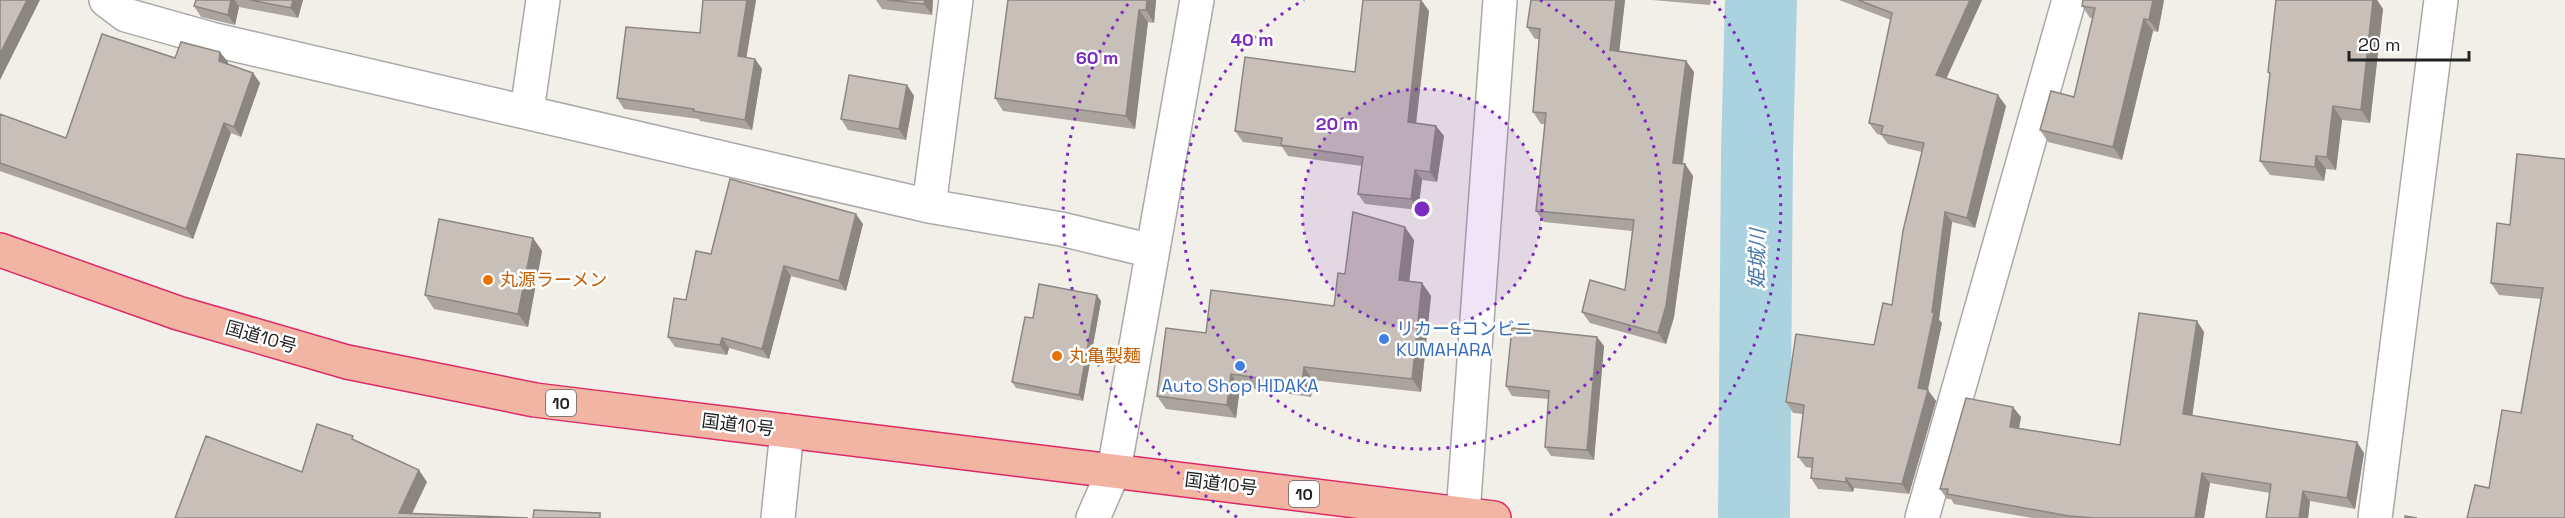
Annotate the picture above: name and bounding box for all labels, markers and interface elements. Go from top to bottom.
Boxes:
scale bar [2349,24,2469,62]
text: 40 m [1230,28,1274,51]
text: 20 m [2358,33,2401,56]
text: 60 m [1076,46,1118,69]
text: 20 m [1316,112,1358,135]
centre of rings [1412,199,1432,219]
water label: 姫城川 [1743,227,1771,289]
place label: 丸源ラーメン [500,268,607,291]
marker: 丸源ラーメン [481,273,495,287]
street label: 国道10号 [223,315,299,358]
place label: リカー&コンビニ KUMAHARA [1396,317,1533,361]
marker: リカー&コンビニ KUMAHARA [1377,332,1391,346]
place label: 丸亀製麺 [1069,344,1141,367]
marker: 丸亀製麺 [1050,349,1064,363]
marker: Auto Shop HIDAKA [1233,359,1247,373]
place label: Auto Shop HIDAKA [1161,374,1319,397]
road number: 10 [546,390,576,416]
street label: 国道10号 [700,409,776,440]
street label: 国道10号 [1183,468,1259,499]
road number: 10 [1289,481,1319,507]

